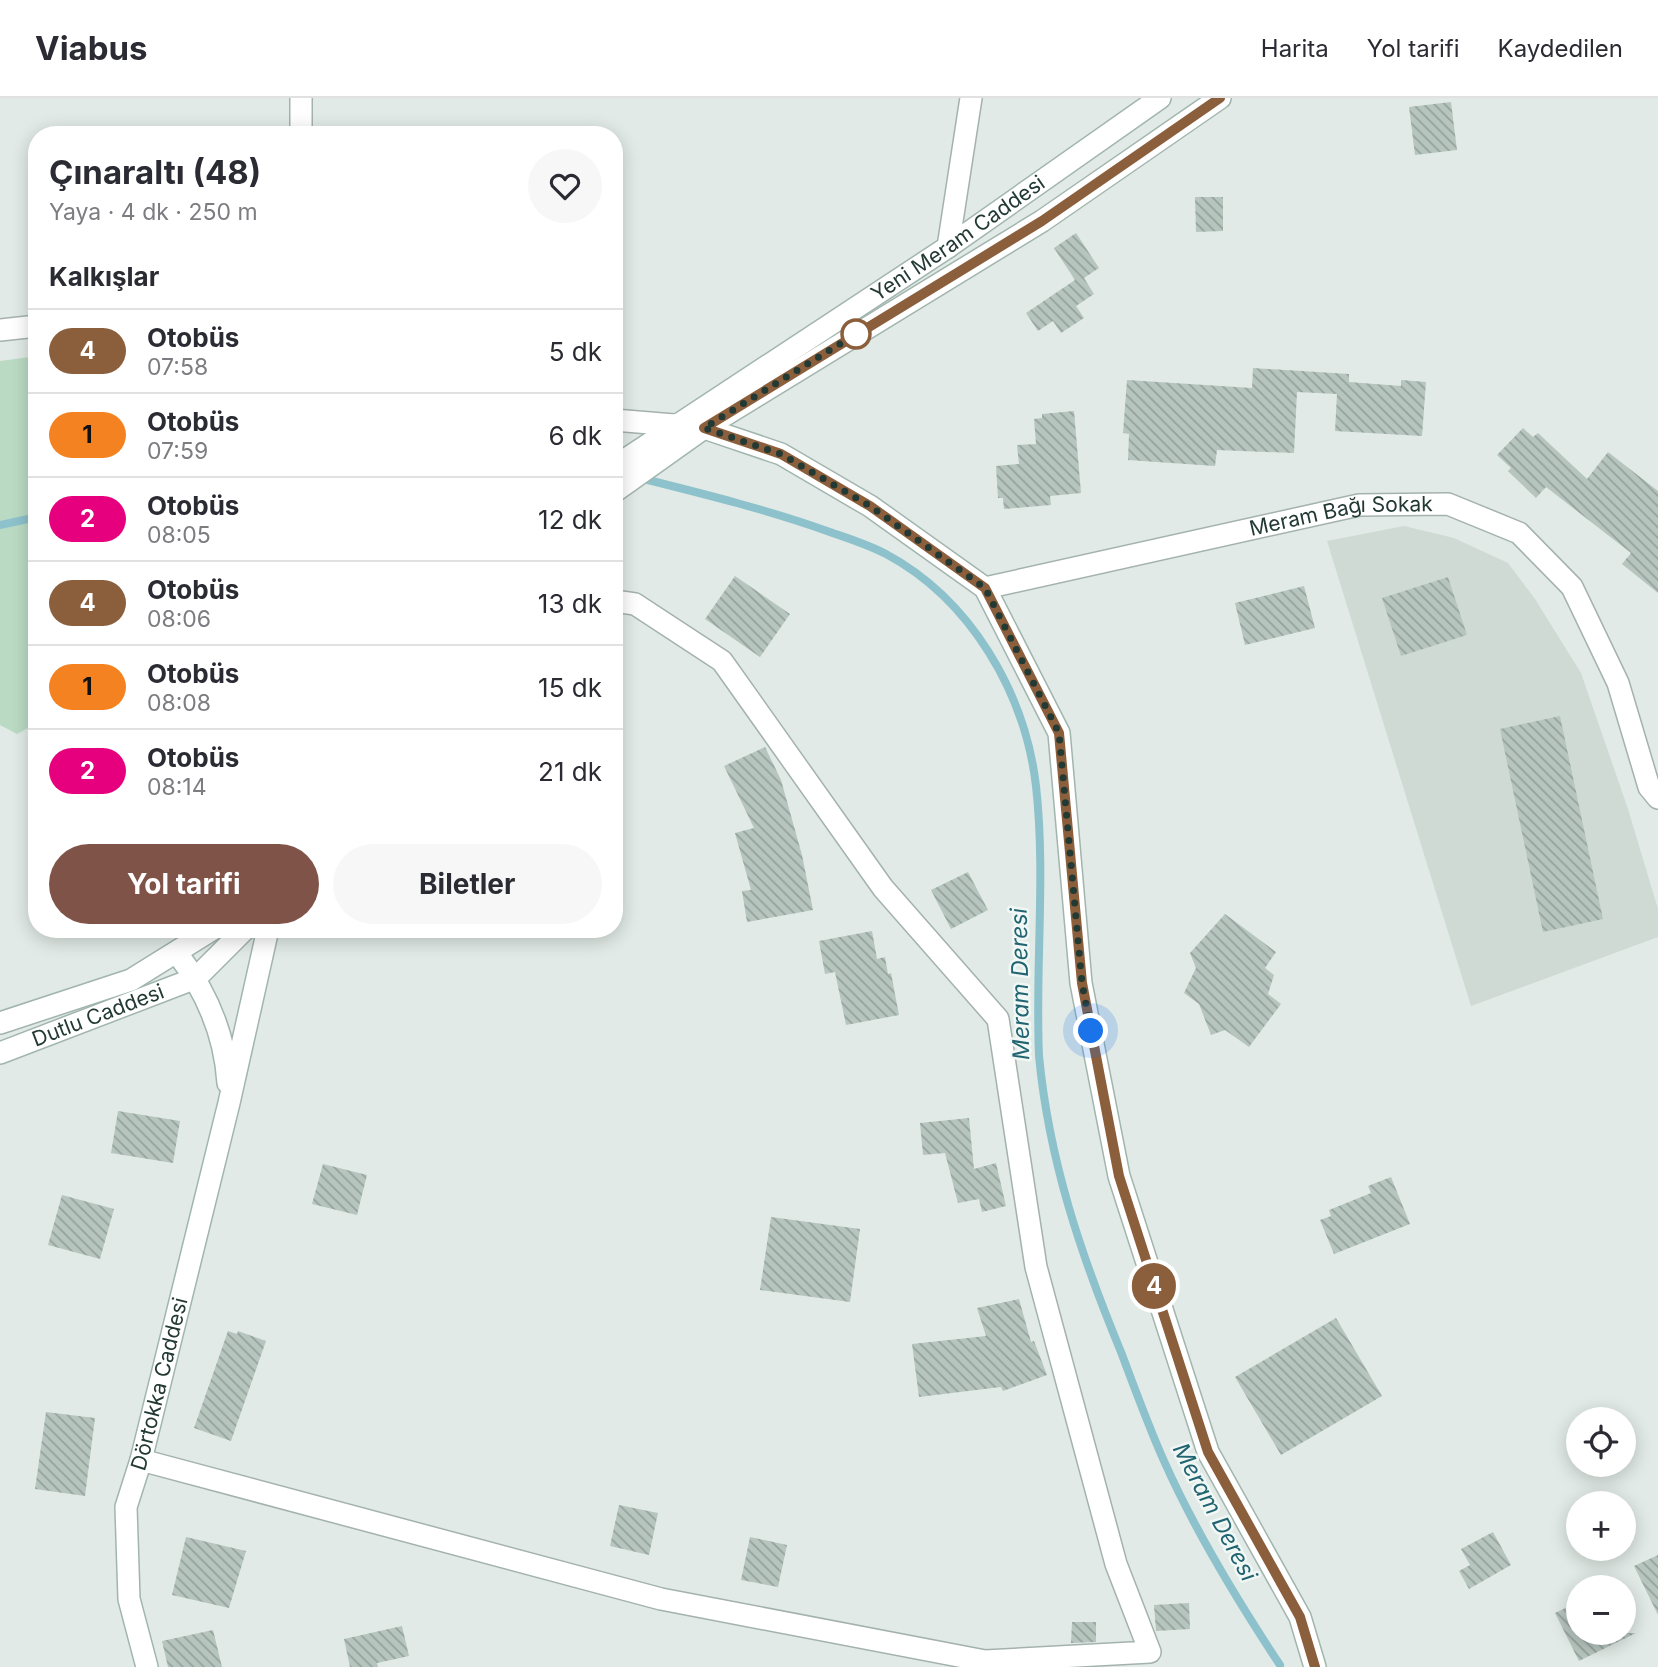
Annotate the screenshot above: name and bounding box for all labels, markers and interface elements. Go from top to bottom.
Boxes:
text: Viabus [35,28,148,68]
text: Harita [1261,34,1329,63]
text: Yol tarifi [1367,34,1460,63]
text: Kaydedilen [1498,34,1623,63]
button: heart [528,149,602,223]
text: Çınaraltı (48) [49,152,261,192]
street label: Yeni Meram Caddesi [866,170,1049,306]
text: Yaya · 4 dk · 250 m [49,198,258,226]
text: Kalkışlar [49,261,159,292]
unlabelled marker [841,319,871,349]
text: Otobüs [147,322,239,353]
text: 4 [79,336,96,365]
text: 5 dk [549,336,602,367]
text: 07:58 [147,353,208,381]
text: Otobüs [147,406,239,437]
text: 1 [82,420,93,449]
text: 6 dk [548,420,602,451]
text: 07:59 [147,437,208,465]
text: Otobüs [147,490,239,521]
street label: Meram Bağı Sokak [1247,491,1433,541]
text: 2 [80,504,95,533]
text: 12 dk [538,504,602,535]
text: 08:05 [147,521,211,549]
text: Otobüs [147,574,239,605]
text: 4 [79,588,96,617]
text: 13 dk [538,588,602,619]
text: 08:06 [147,605,211,633]
text: Otobüs [147,658,239,689]
text: 1 [82,672,93,701]
text: 15 dk [538,672,602,703]
text: 08:08 [147,689,211,717]
text: Otobüs [147,742,239,773]
text: 2 [80,756,95,785]
text: 21 dk [538,756,602,787]
text: 08:14 [147,773,207,801]
button: Yol tarifi [49,844,319,924]
button: Biletler [333,844,602,924]
water label: Meram Deresi [1005,907,1035,1060]
street label: Dutlu Caddesi [28,978,167,1052]
your location [1073,1013,1108,1048]
line badge: 4 [1131,1263,1177,1309]
text: 4 [1146,1271,1162,1300]
street label: Dörtokka Caddesi [125,1295,193,1474]
map controls [1566,1407,1636,1645]
button: locate [1566,1407,1636,1477]
water label: Meram Deresi [1167,1438,1263,1586]
button: + [1566,1491,1636,1561]
button: − [1566,1575,1636,1645]

